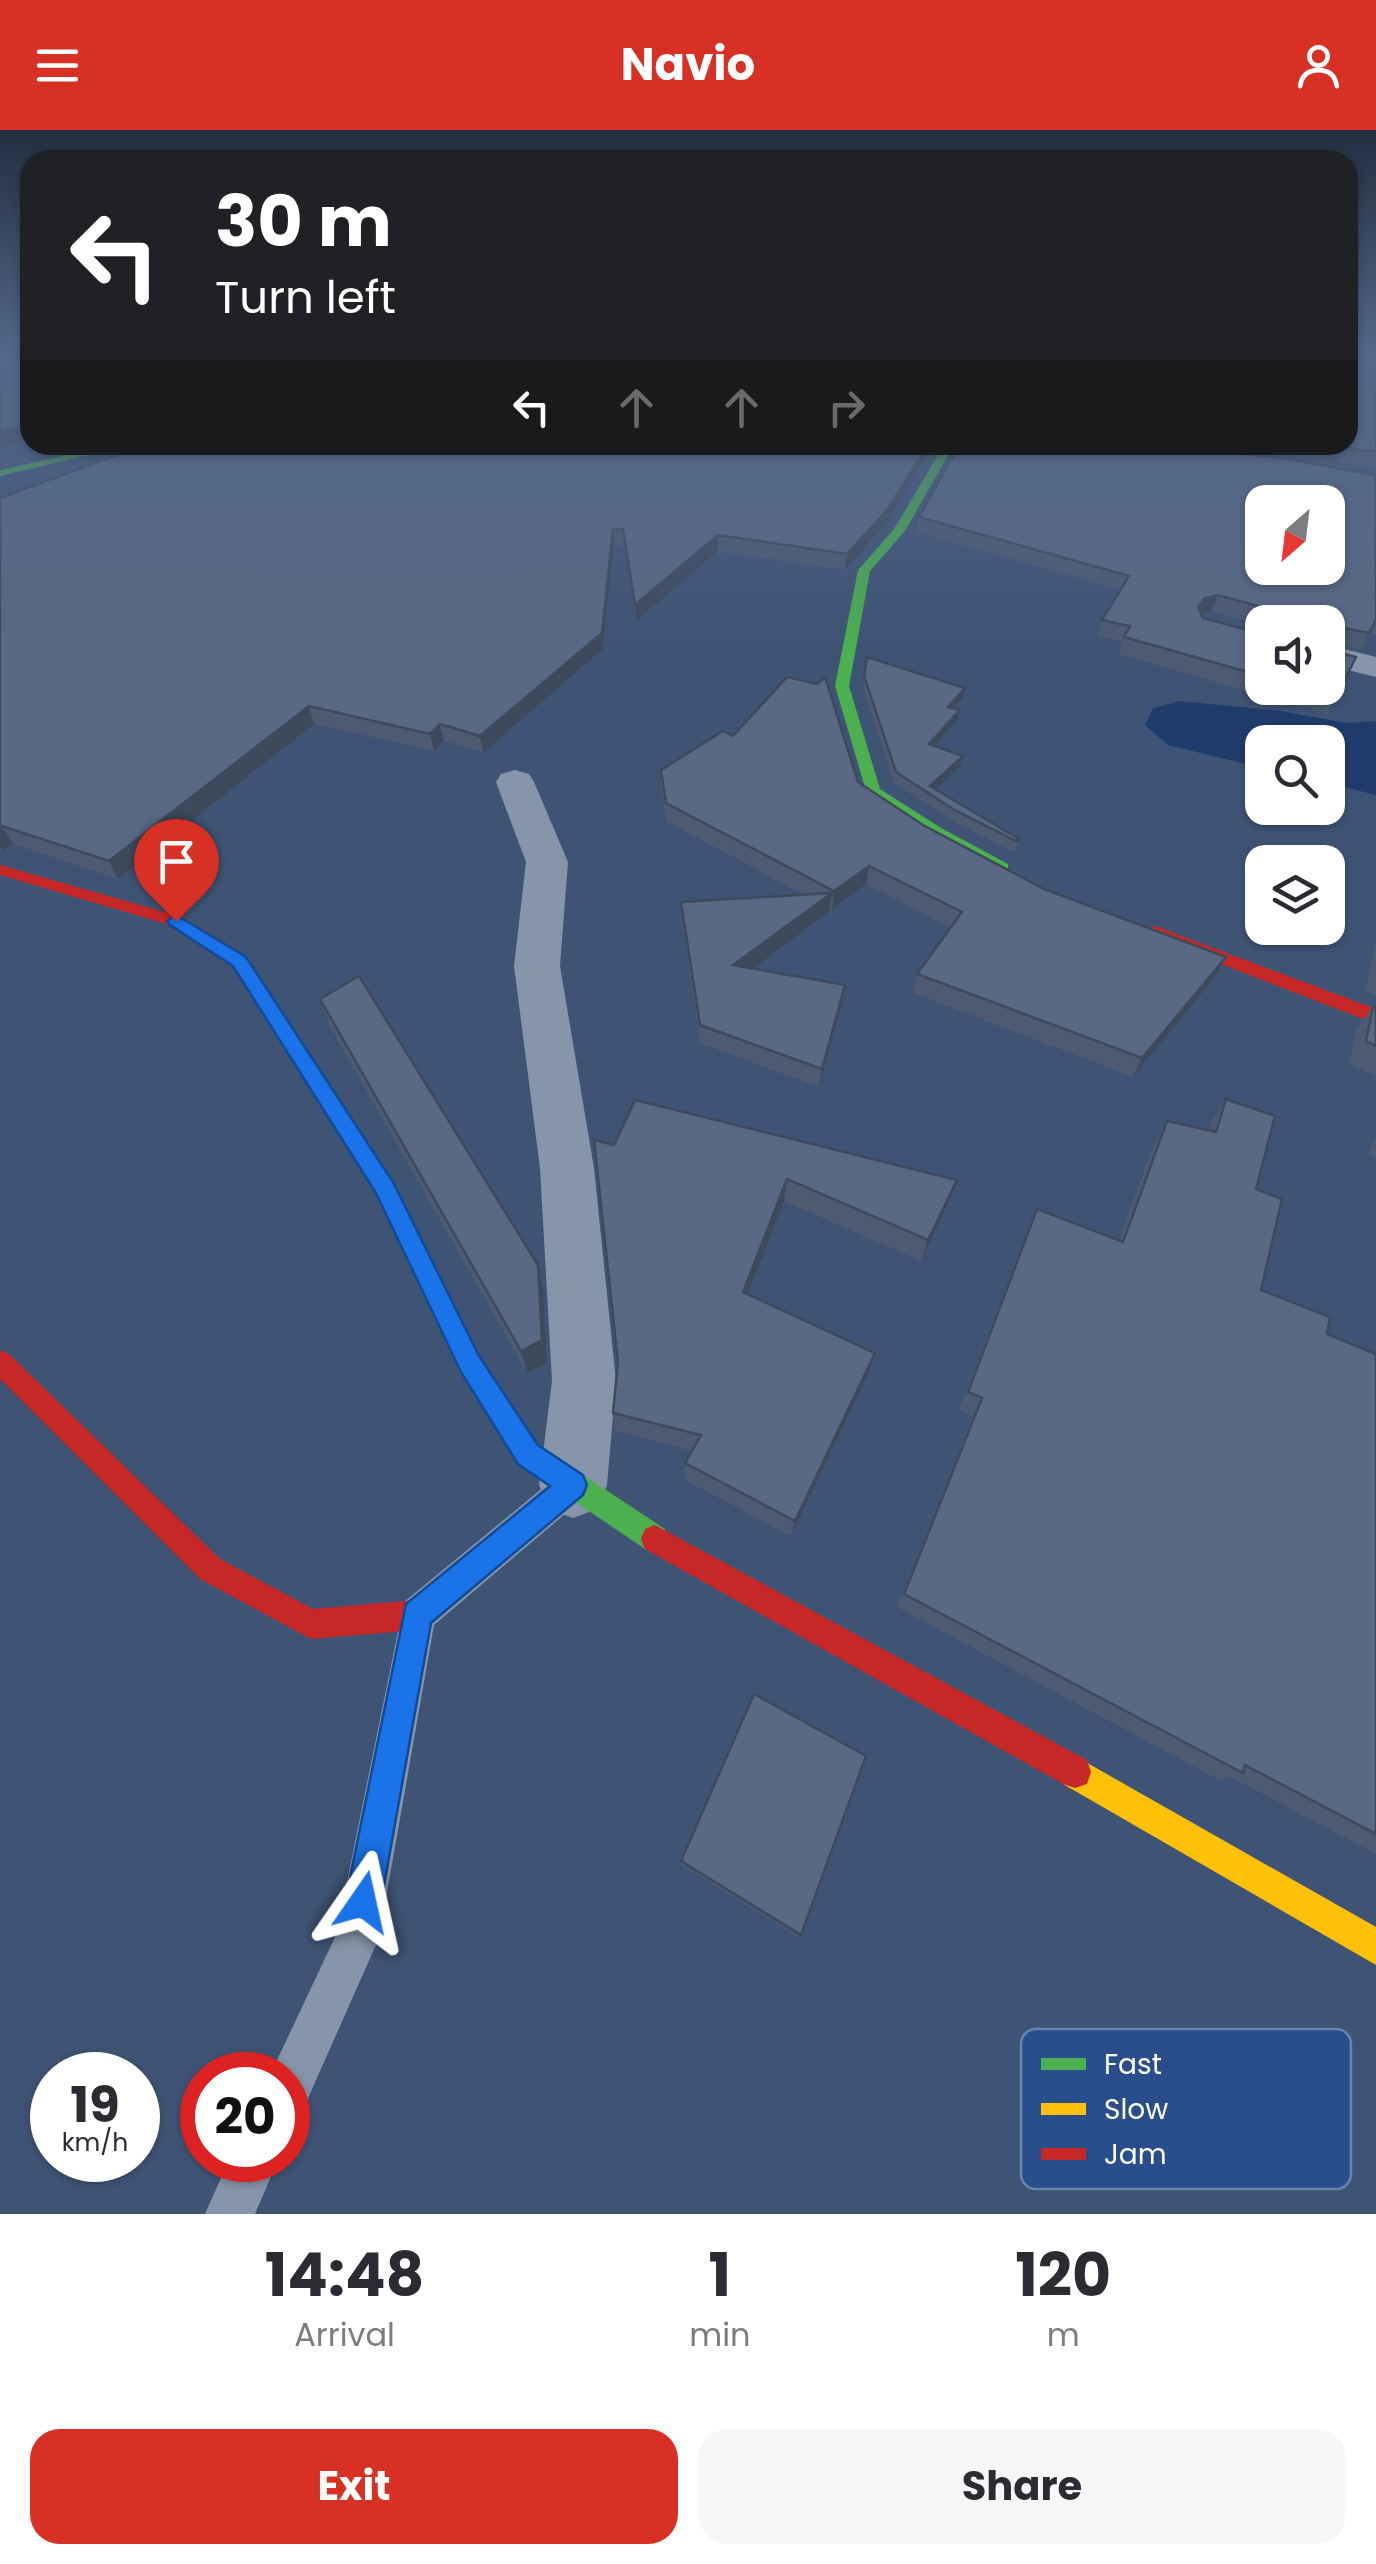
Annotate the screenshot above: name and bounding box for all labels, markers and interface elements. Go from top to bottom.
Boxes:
text: Navio [621,33,755,96]
icon: menu [30,38,85,93]
icon: person [1291,38,1346,93]
text: 30 m [215,172,392,271]
icon: left [50,190,180,320]
text: Turn left [215,266,396,329]
icon: left [504,380,559,435]
icon: ahead [609,380,664,435]
icon: ahead [714,380,769,435]
icon: right [819,380,874,435]
north arrow [1245,485,1345,585]
map controls [1245,485,1345,945]
button: sound [1245,605,1345,705]
button: search [1245,725,1345,825]
pin [134,819,219,922]
icon: arrive [149,834,204,889]
button: layers [1245,845,1345,945]
position arrow [311,1850,415,1954]
legend [1021,2029,1351,2189]
text: Fast [1104,2045,1162,2084]
speed limit sign: 20 [180,2052,310,2182]
text: 19 [70,2069,120,2140]
text: Slow [1104,2090,1168,2129]
text: km/h [62,2125,128,2160]
text: Jam [1104,2135,1167,2174]
text: 14:48 [265,2233,424,2317]
text: 1 [709,2233,731,2317]
text: 120 [1015,2233,1111,2317]
text: Arrival [294,2312,395,2357]
text: min [689,2312,751,2357]
text: m [1047,2312,1080,2357]
button: Exit [30,2429,678,2544]
button: Share [698,2429,1346,2544]

